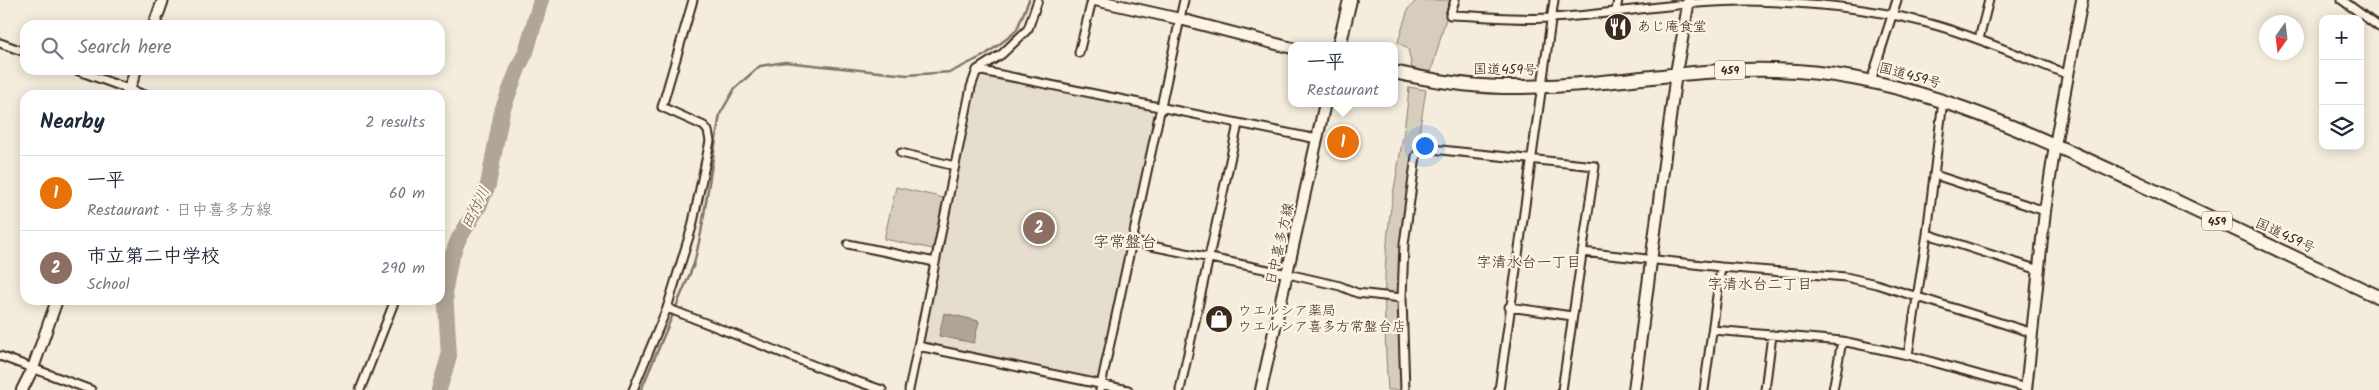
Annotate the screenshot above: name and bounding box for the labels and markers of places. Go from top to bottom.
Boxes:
restaurant icon: あじ庵食堂 [1603,12,1633,42]
place label: あじ庵食堂 [1637,16,1707,38]
pin: 1 [1327,123,1359,161]
pin: 2 [1023,209,1055,247]
place label: ウエルシア薬局 ウエルシア喜多方常盤台店 [1238,300,1406,338]
shop icon: ウエルシア薬局 ウエルシア喜多方常盤台店 [1204,304,1234,334]

